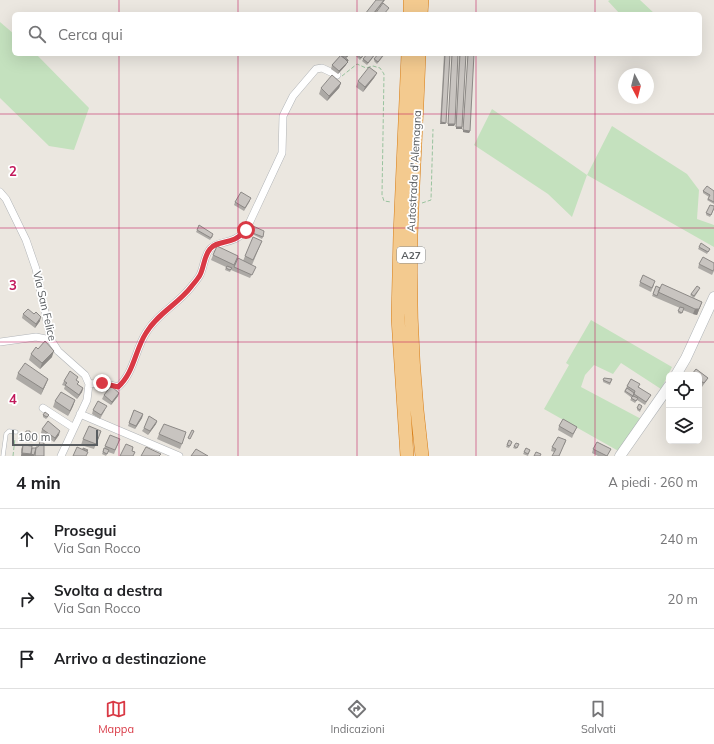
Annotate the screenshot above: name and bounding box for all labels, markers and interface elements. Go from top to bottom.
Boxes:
search box [12,12,702,56]
icon: search [26,23,48,45]
text: Cerca qui [58,25,123,44]
north arrow [618,68,654,104]
street label: Autostrada d'Alemagna [404,110,424,232]
text: 2 [9,163,17,179]
route start [237,221,255,239]
road number: A27 [397,247,425,263]
street label: Via San Felice [30,270,60,342]
text: 3 [9,277,17,293]
map controls [666,372,702,444]
button: locate [666,372,702,408]
route end [93,374,111,392]
text: 4 [9,391,17,407]
button: layers [666,408,702,444]
scale bar [12,428,98,447]
text: 100 m [18,430,50,444]
text: 4 min [16,472,61,493]
text: A piedi · 260 m [608,474,698,490]
text: Prosegui [54,521,116,540]
icon: ahead [16,528,38,550]
text: 240 m [660,531,698,547]
text: Via San Rocco [54,540,141,556]
text: Svolta a destra [54,581,163,600]
icon: right [16,588,38,610]
text: 20 m [668,591,698,607]
text: Via San Rocco [54,600,141,616]
icon: arrive [16,648,38,670]
text: Arrivo a destinazione [54,649,206,668]
tab: Mappa [98,698,134,736]
tab: Indicazioni [330,698,385,736]
tab: Salvati [581,698,616,736]

